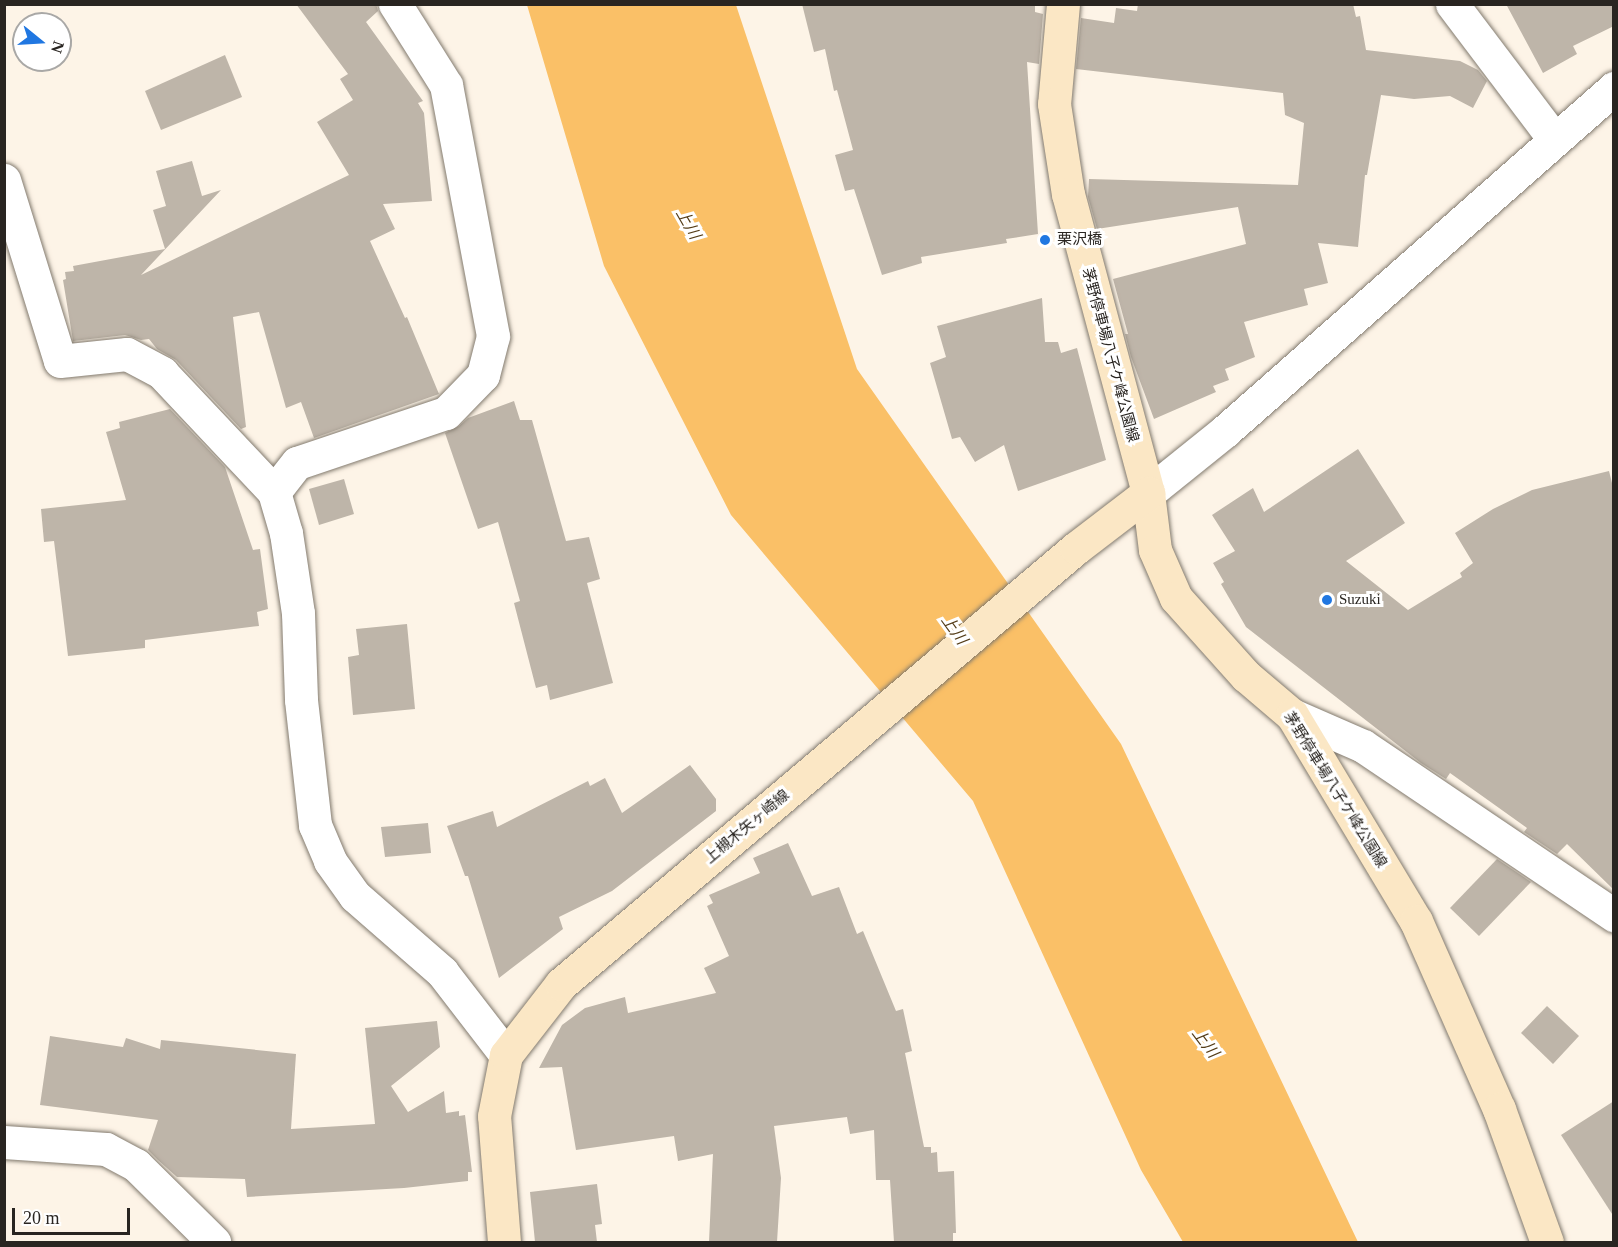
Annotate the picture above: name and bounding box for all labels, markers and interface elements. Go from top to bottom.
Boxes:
north arrow [12,12,72,72]
text: N [48,39,68,55]
water label: 上川 [672,205,704,243]
place label: 栗沢橋 [1057,231,1102,249]
marker: 栗沢橋 [1038,233,1052,247]
street label: 茅野停車場八子ケ峰公園線 [1078,266,1142,444]
place label: Suzuki [1339,591,1381,609]
marker: Suzuki [1320,593,1334,607]
water label: 上川 [937,611,971,649]
street label: 茅野停車場八子ケ峰公園線 [1280,709,1390,871]
street label: 上槻木矢ヶ崎線 [701,786,793,868]
water label: 上川 [1188,1024,1222,1062]
scale bar [15,1196,134,1234]
text: 20 m [23,1208,60,1228]

